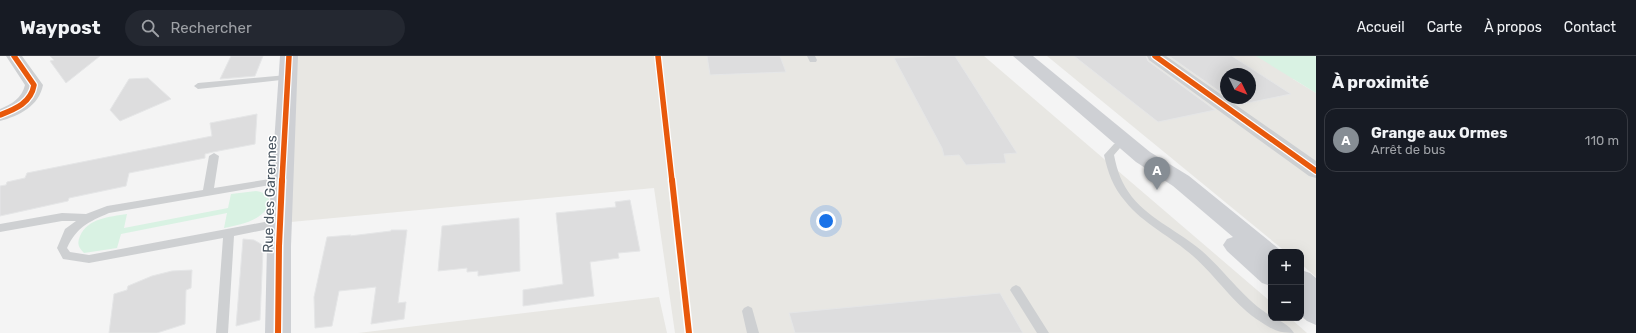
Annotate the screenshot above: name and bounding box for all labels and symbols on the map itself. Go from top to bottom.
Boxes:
north arrow [1220,68,1256,104]
street label: Rue des Garennes [259,135,281,253]
pin: A [1144,157,1170,190]
your location [816,211,836,231]

